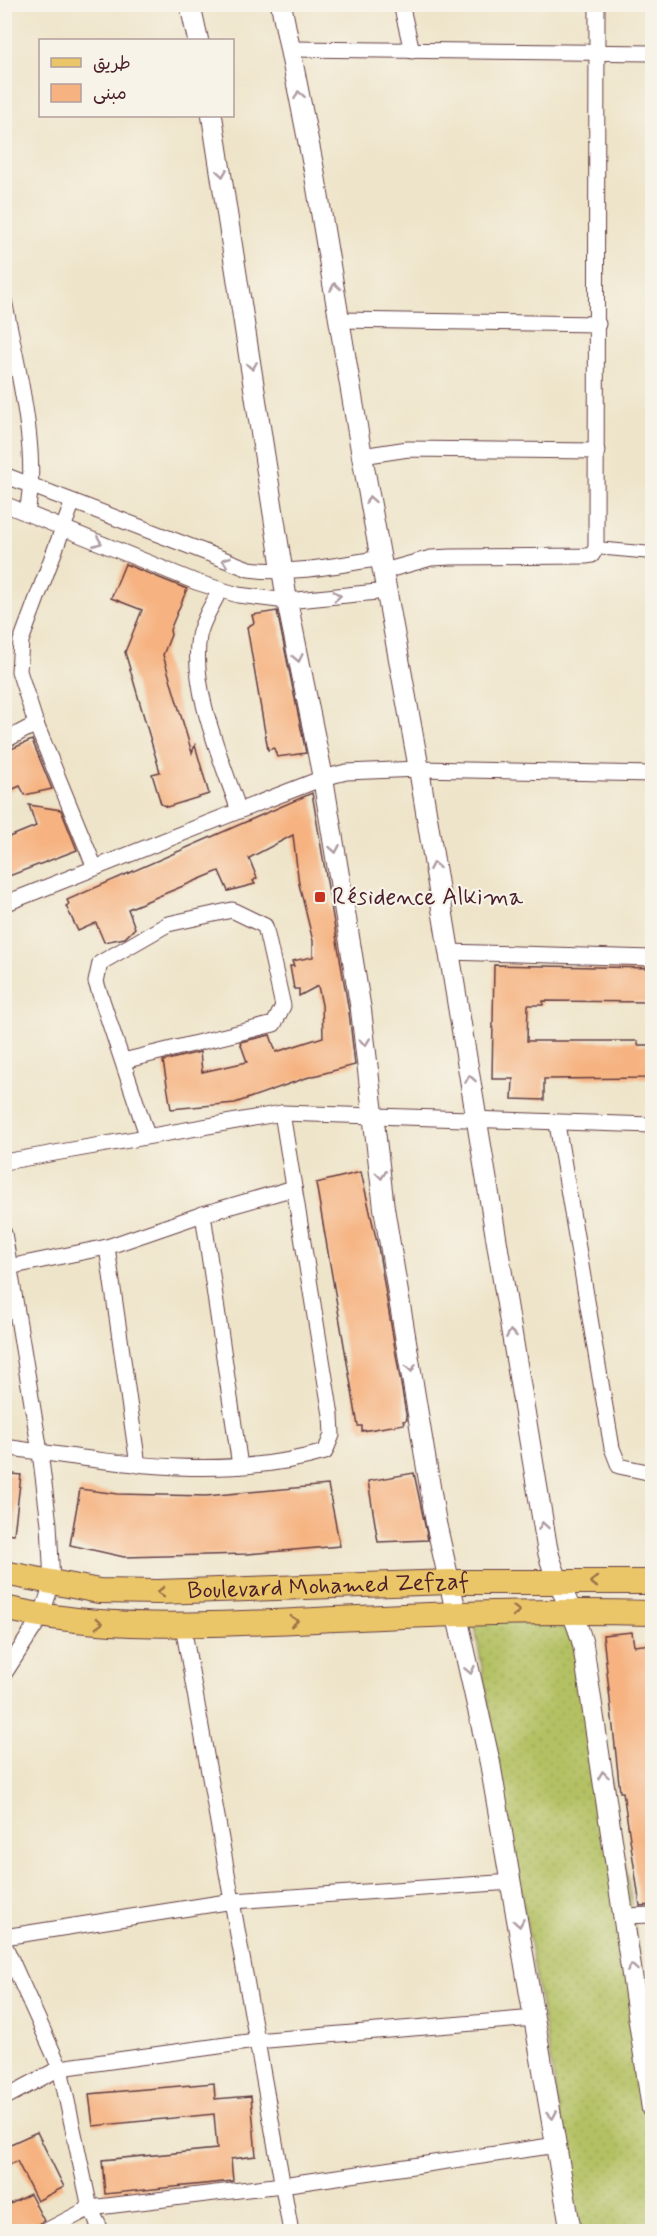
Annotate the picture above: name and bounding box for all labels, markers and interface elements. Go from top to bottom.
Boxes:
legend [39,39,234,117]
text: طريق [93,52,131,76]
text: مبنى [93,82,127,106]
one-way arrow [293,91,306,101]
one-way arrow [215,168,228,178]
one-way arrow [329,282,342,292]
one-way arrow [246,361,258,370]
one-way arrow [364,496,376,505]
one-way arrow [91,535,102,547]
one-way arrow [222,556,232,569]
one-way arrow [332,590,342,603]
one-way arrow [291,653,304,663]
one-way arrow [328,844,341,854]
one-way arrow [428,861,441,871]
place label: Résidence Alkima [332,882,524,913]
marker: Résidence Alkima [313,890,327,904]
one-way arrow [358,1037,371,1047]
one-way arrow [464,1074,477,1084]
one-way arrow [374,1171,387,1180]
one-way arrow [506,1329,518,1338]
one-way arrow [404,1363,416,1373]
one-way arrow [537,1521,550,1531]
street label: Boulevard Mohamed Zefzaf [187,1567,469,1606]
one-way arrow [590,1576,599,1588]
one-way arrow [156,1586,165,1598]
one-way arrow [511,1605,520,1617]
one-way arrow [290,1614,299,1627]
one-way arrow [95,1617,104,1629]
one-way arrow [463,1665,476,1675]
one-way arrow [598,1771,610,1780]
one-way arrow [512,1918,525,1928]
one-way arrow [626,1963,638,1973]
one-way arrow [545,2110,558,2120]

